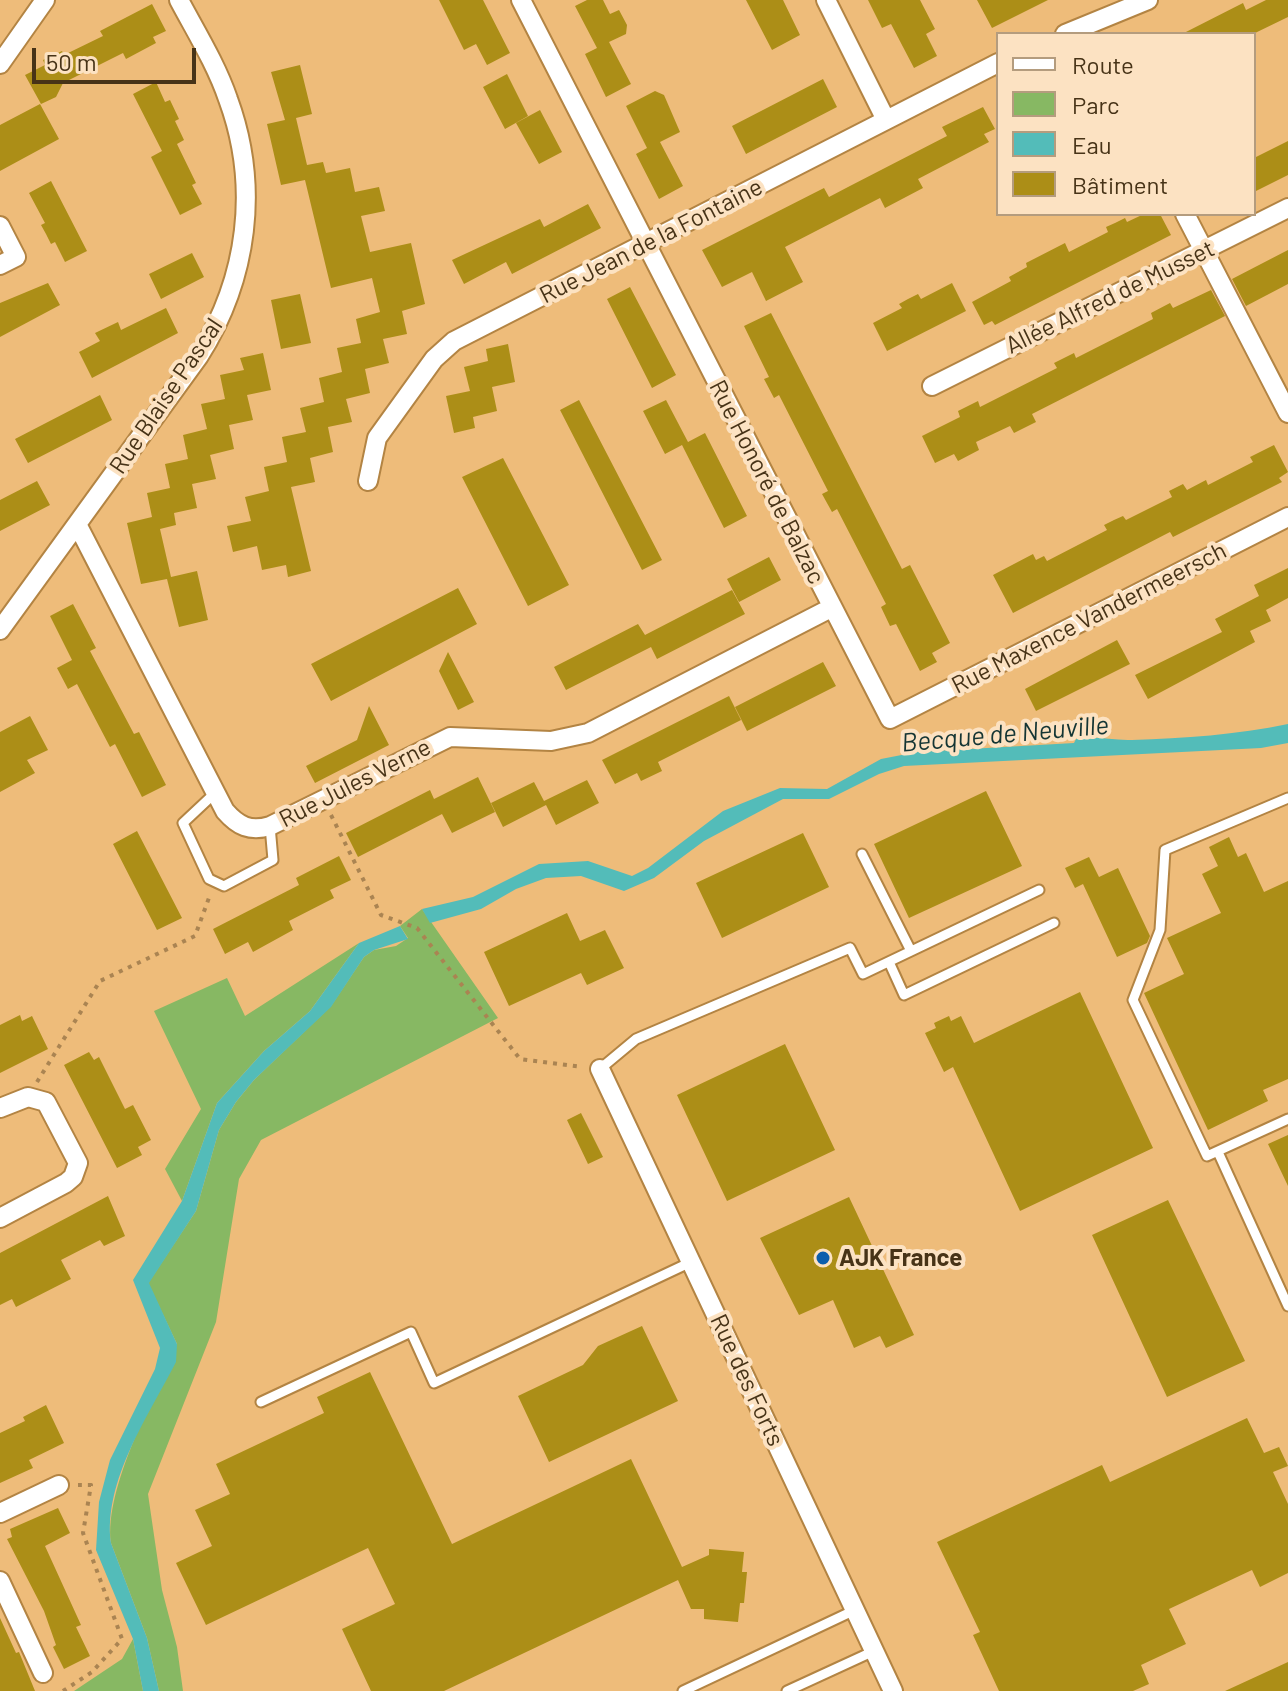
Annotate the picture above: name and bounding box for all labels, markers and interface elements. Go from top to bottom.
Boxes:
scale bar [36,32,200,82]
legend [996,32,1256,216]
text: 50 m [46,47,97,76]
text: Route [1072,50,1134,79]
text: Parc [1072,90,1120,119]
text: Eau [1072,130,1112,159]
text: Bâtiment [1072,170,1168,199]
street label: Rue Jean de la Fontaine [535,172,767,310]
street label: Allée Alfred de Musset [1001,234,1219,360]
street label: Rue Blaise Pascal [103,313,229,479]
street label: Rue Honoré de Balzac [703,375,831,589]
street label: Rue Maxence Vandermeersch [947,536,1231,700]
water label: Becque de Neuville [900,709,1110,759]
street label: Rue Jules Verne [274,732,436,834]
place label: AJK France [839,1244,962,1272]
marker: AJK France [814,1249,832,1267]
street label: Rue des Forts [704,1309,790,1451]

